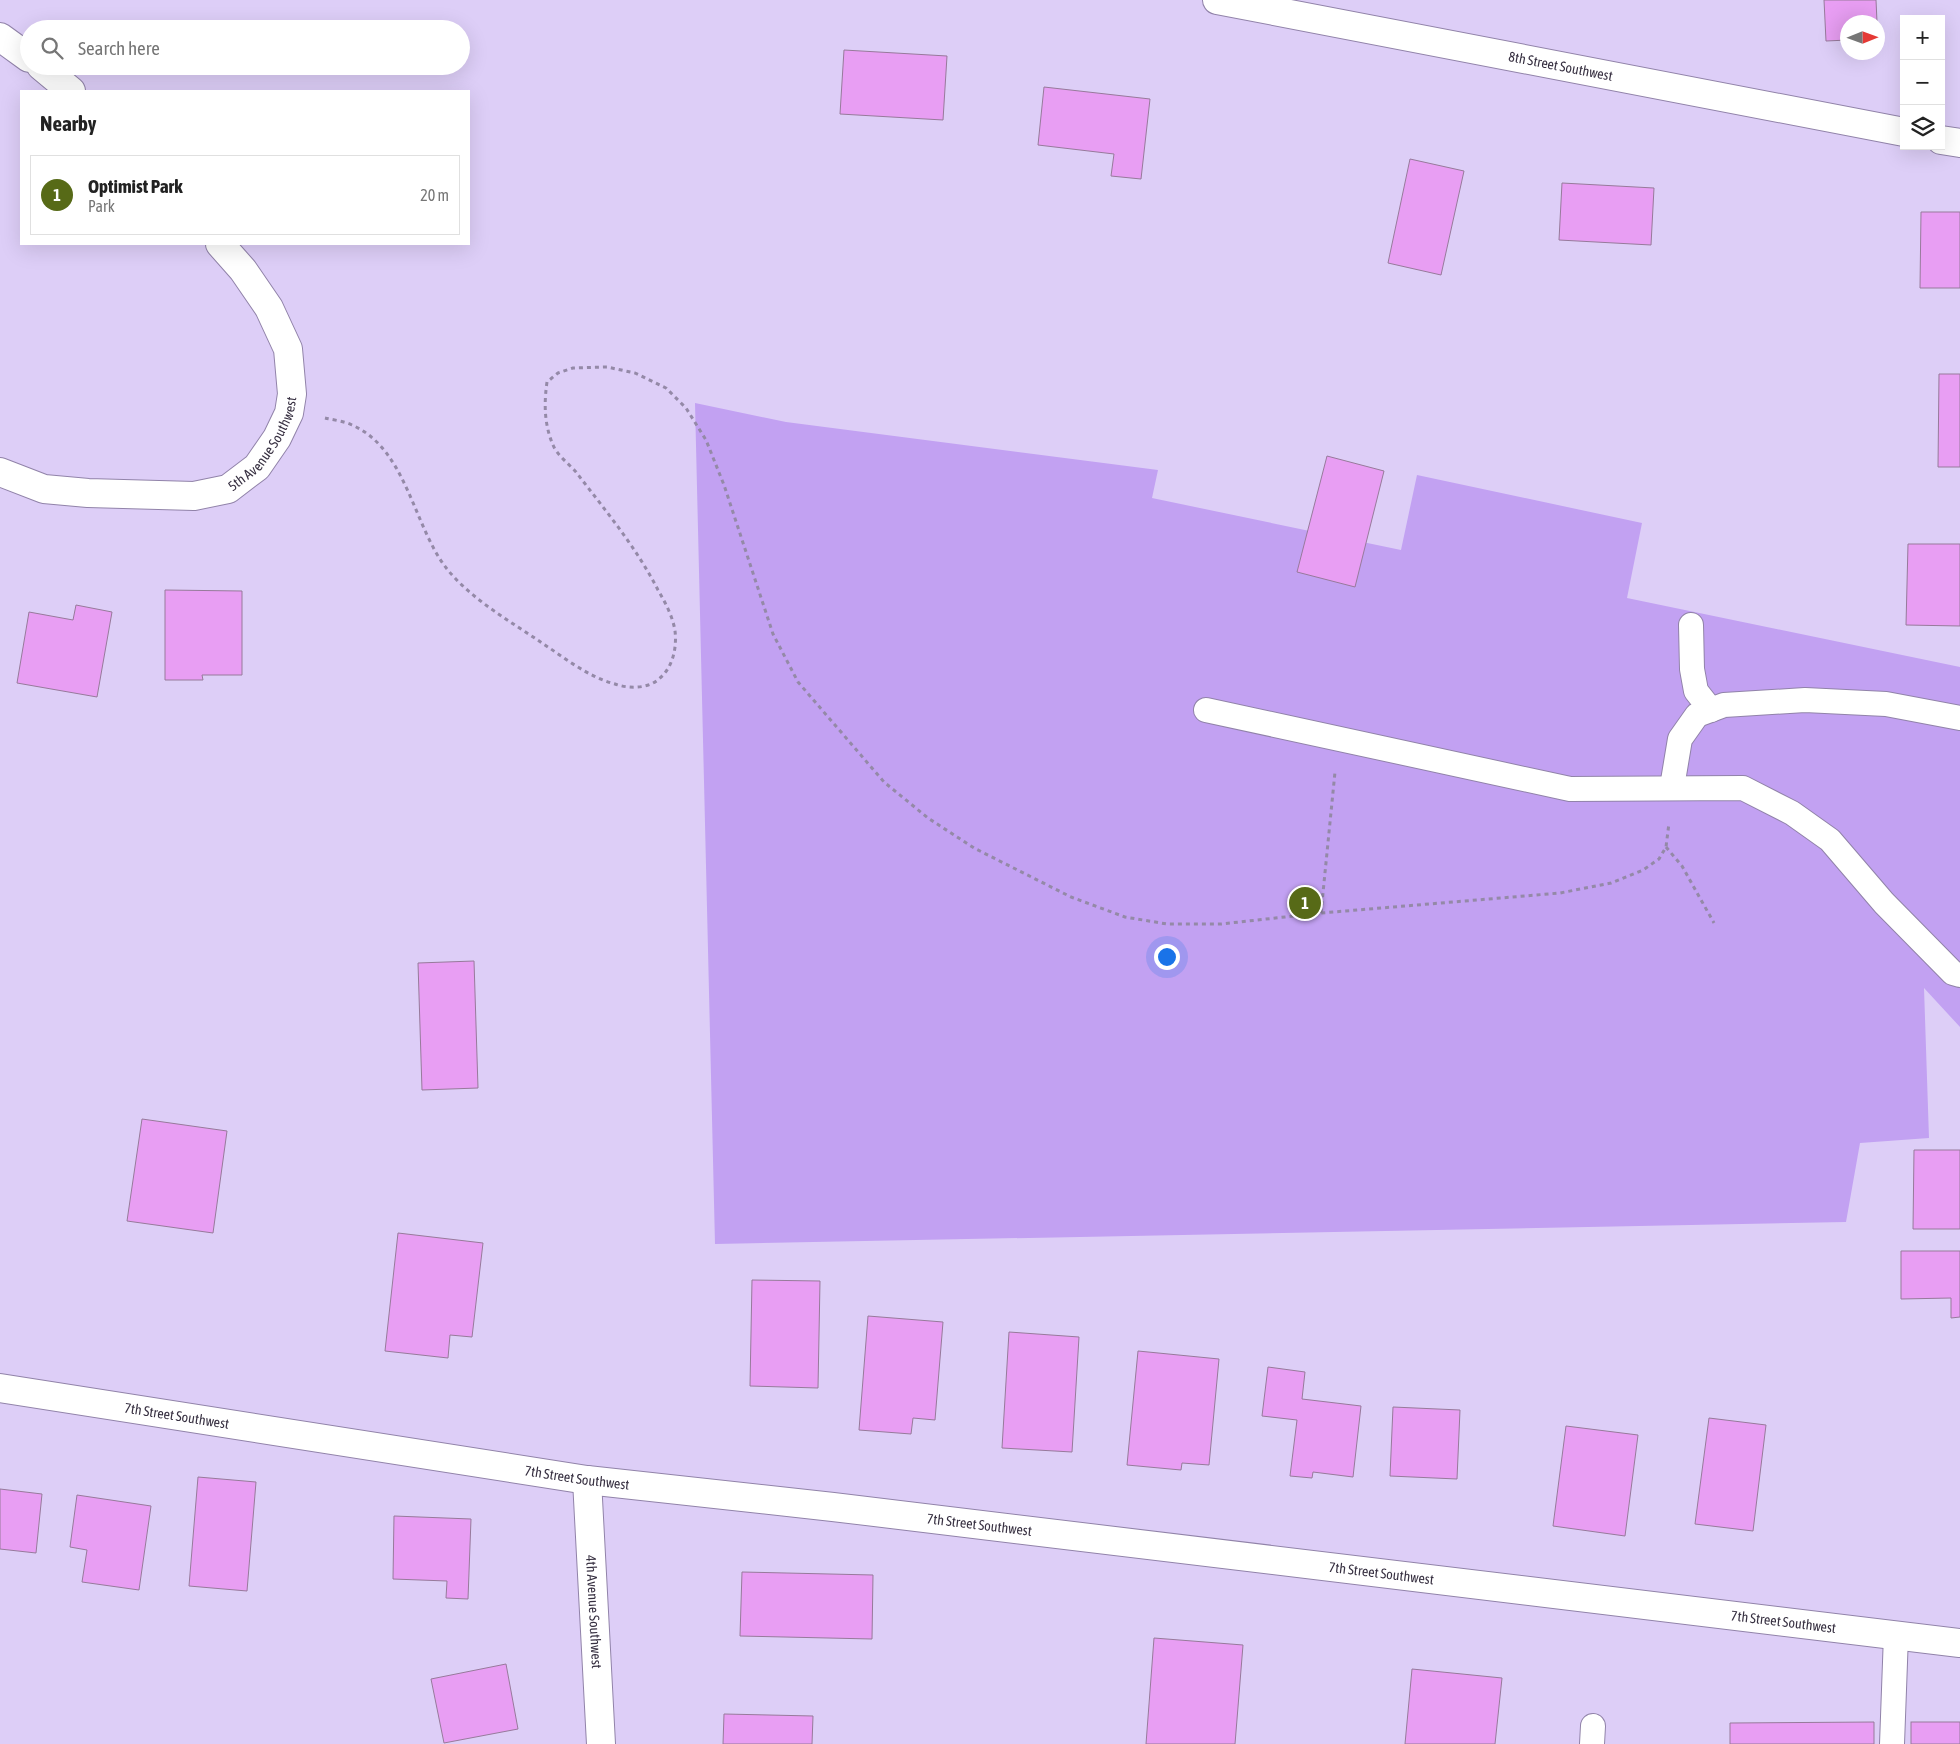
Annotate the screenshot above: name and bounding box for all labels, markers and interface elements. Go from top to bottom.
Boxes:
north arrow [1840,15,1885,60]
map controls [1900,15,1945,150]
button: + [1900,15,1945,60]
search box [20,20,470,75]
icon: search [38,34,66,62]
text: Search here [78,37,160,59]
street label: 8th Street Southwest [1507,48,1614,84]
button: − [1900,60,1945,105]
button: layers [1900,105,1945,150]
text: Nearby [40,111,96,135]
text: Optimist Park [88,175,183,197]
text: 1 [53,186,61,204]
text: 20 m [420,186,449,204]
text: Park [88,197,115,215]
street label: 5th Avenue Southwest [225,396,299,494]
pin: 1 [1289,884,1321,922]
your location [1154,944,1180,970]
street label: 7th Street Southwest [123,1400,230,1432]
street label: 7th Street Southwest [523,1462,630,1493]
street label: 7th Street Southwest [926,1510,1033,1539]
street label: 4th Avenue Southwest [583,1555,605,1669]
street label: 7th Street Southwest [1328,1559,1435,1587]
street label: 7th Street Southwest [1730,1607,1837,1636]

